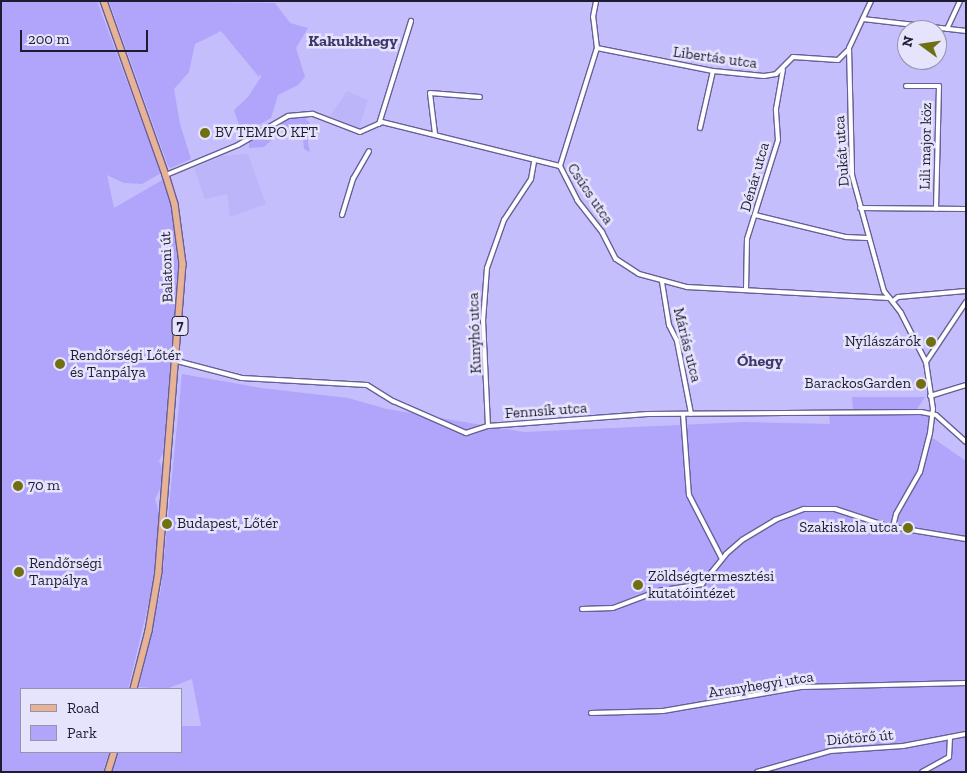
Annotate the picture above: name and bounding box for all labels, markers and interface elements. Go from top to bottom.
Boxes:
scale bar [22,20,150,52]
north arrow [897,20,947,70]
text: 200 m [28,30,69,48]
district label: Kakukkhegy [308,31,398,51]
text: N [898,34,917,49]
street label: Libertás utca [672,43,758,73]
street label: Lili major köz [916,102,936,190]
street label: Dukát utca [831,115,853,187]
place label: BV TEMPO KFT [215,124,319,142]
marker: BV TEMPO KFT [199,127,211,139]
street label: Dénár utca [737,140,773,214]
street label: Csúcs utca [563,160,617,228]
street label: Balatoni út [157,231,177,303]
street label: Kunyhó utca [465,292,485,374]
street label: Máriás utca [669,306,705,384]
road number: 7 [171,314,189,338]
place label: Nyílászárók [845,333,921,351]
marker: Nyílászárók [925,336,937,348]
place label: Rendőrségi Lőtér és Tanpálya [70,346,181,381]
district label: Óhegy [737,351,783,371]
marker: Rendőrségi Lőtér és Tanpálya [54,358,66,370]
place label: BarackosGarden [805,375,911,393]
marker: BarackosGarden [915,378,927,390]
street label: Fennsík utca [504,399,588,423]
place label: 70 m [28,477,60,495]
marker: 70 m [12,480,24,492]
place label: Budapest, Lőtér [177,515,279,533]
marker: Budapest, Lőtér [161,518,173,530]
place label: Szakiskola utca [799,519,898,537]
marker: Szakiskola utca [902,522,914,534]
place label: Rendőrségi Tanpálya [29,554,102,589]
marker: Rendőrségi Tanpálya [13,566,25,578]
place label: Zöldségtermesztési kutatóintézet [648,567,774,602]
marker: Zöldségtermesztési kutatóintézet [632,579,644,591]
street label: Aranyhegyi utca [707,668,815,702]
legend [20,688,182,753]
text: Road [67,699,99,717]
text: Park [67,724,97,742]
street label: Diótörő út [826,726,894,750]

